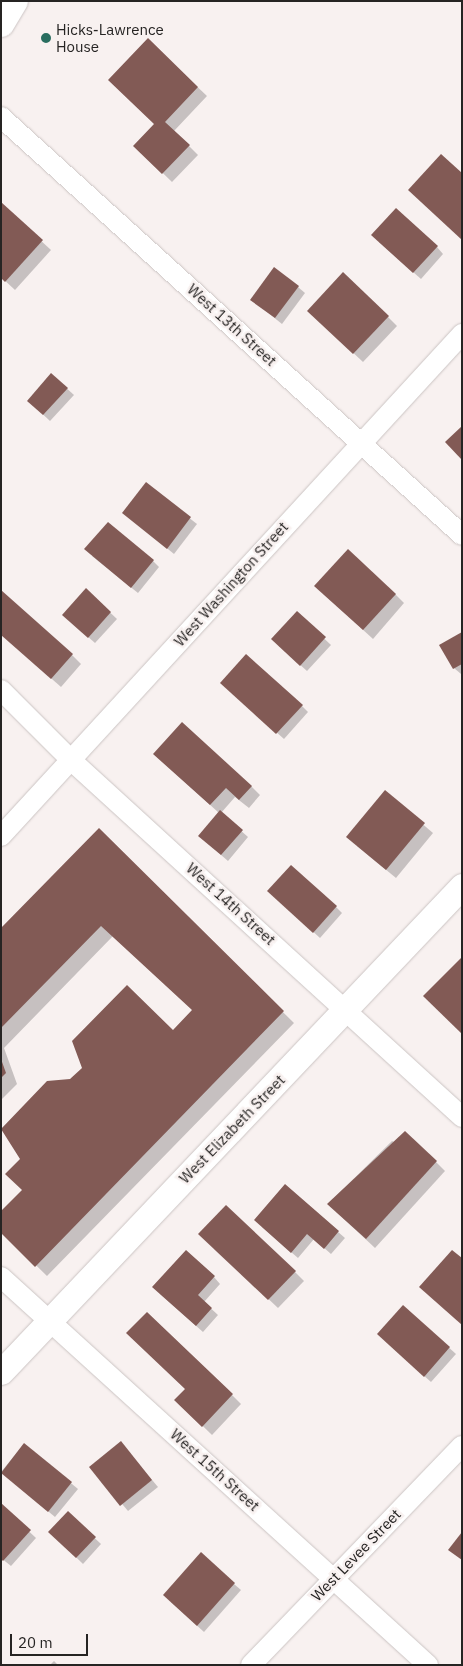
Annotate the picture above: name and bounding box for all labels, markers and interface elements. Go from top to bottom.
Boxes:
place label: Hicks-Lawrence House [56,20,164,55]
marker: Hicks-Lawrence House [40,32,52,44]
street label: West 13th Street [184,280,280,370]
street label: West Washington Street [170,518,292,650]
street label: West 14th Street [183,859,279,949]
street label: West Elizabeth Street [175,1071,289,1187]
street label: West 15th Street [167,1425,263,1515]
street label: West Levee Street [307,1505,405,1605]
scale bar [12,1624,90,1656]
text: 20 m [18,1633,53,1652]

